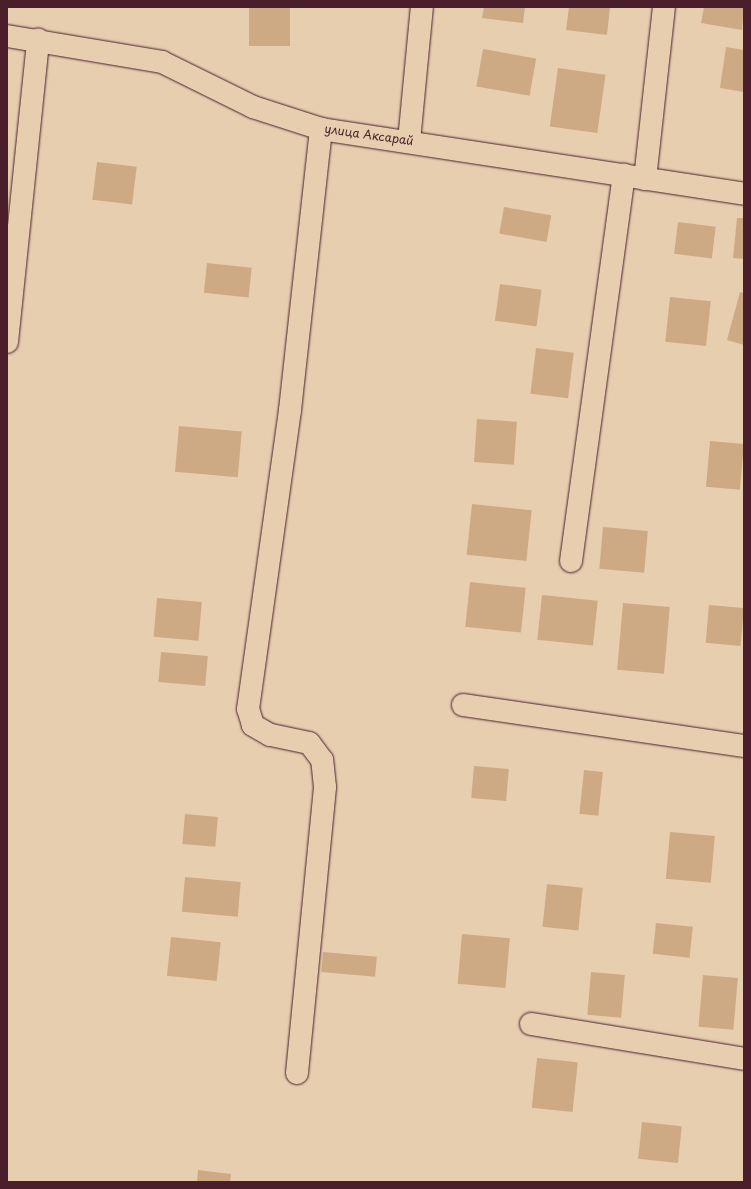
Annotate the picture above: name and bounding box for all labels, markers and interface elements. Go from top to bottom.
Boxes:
street label: улица Аксарай [323,122,415,148]

